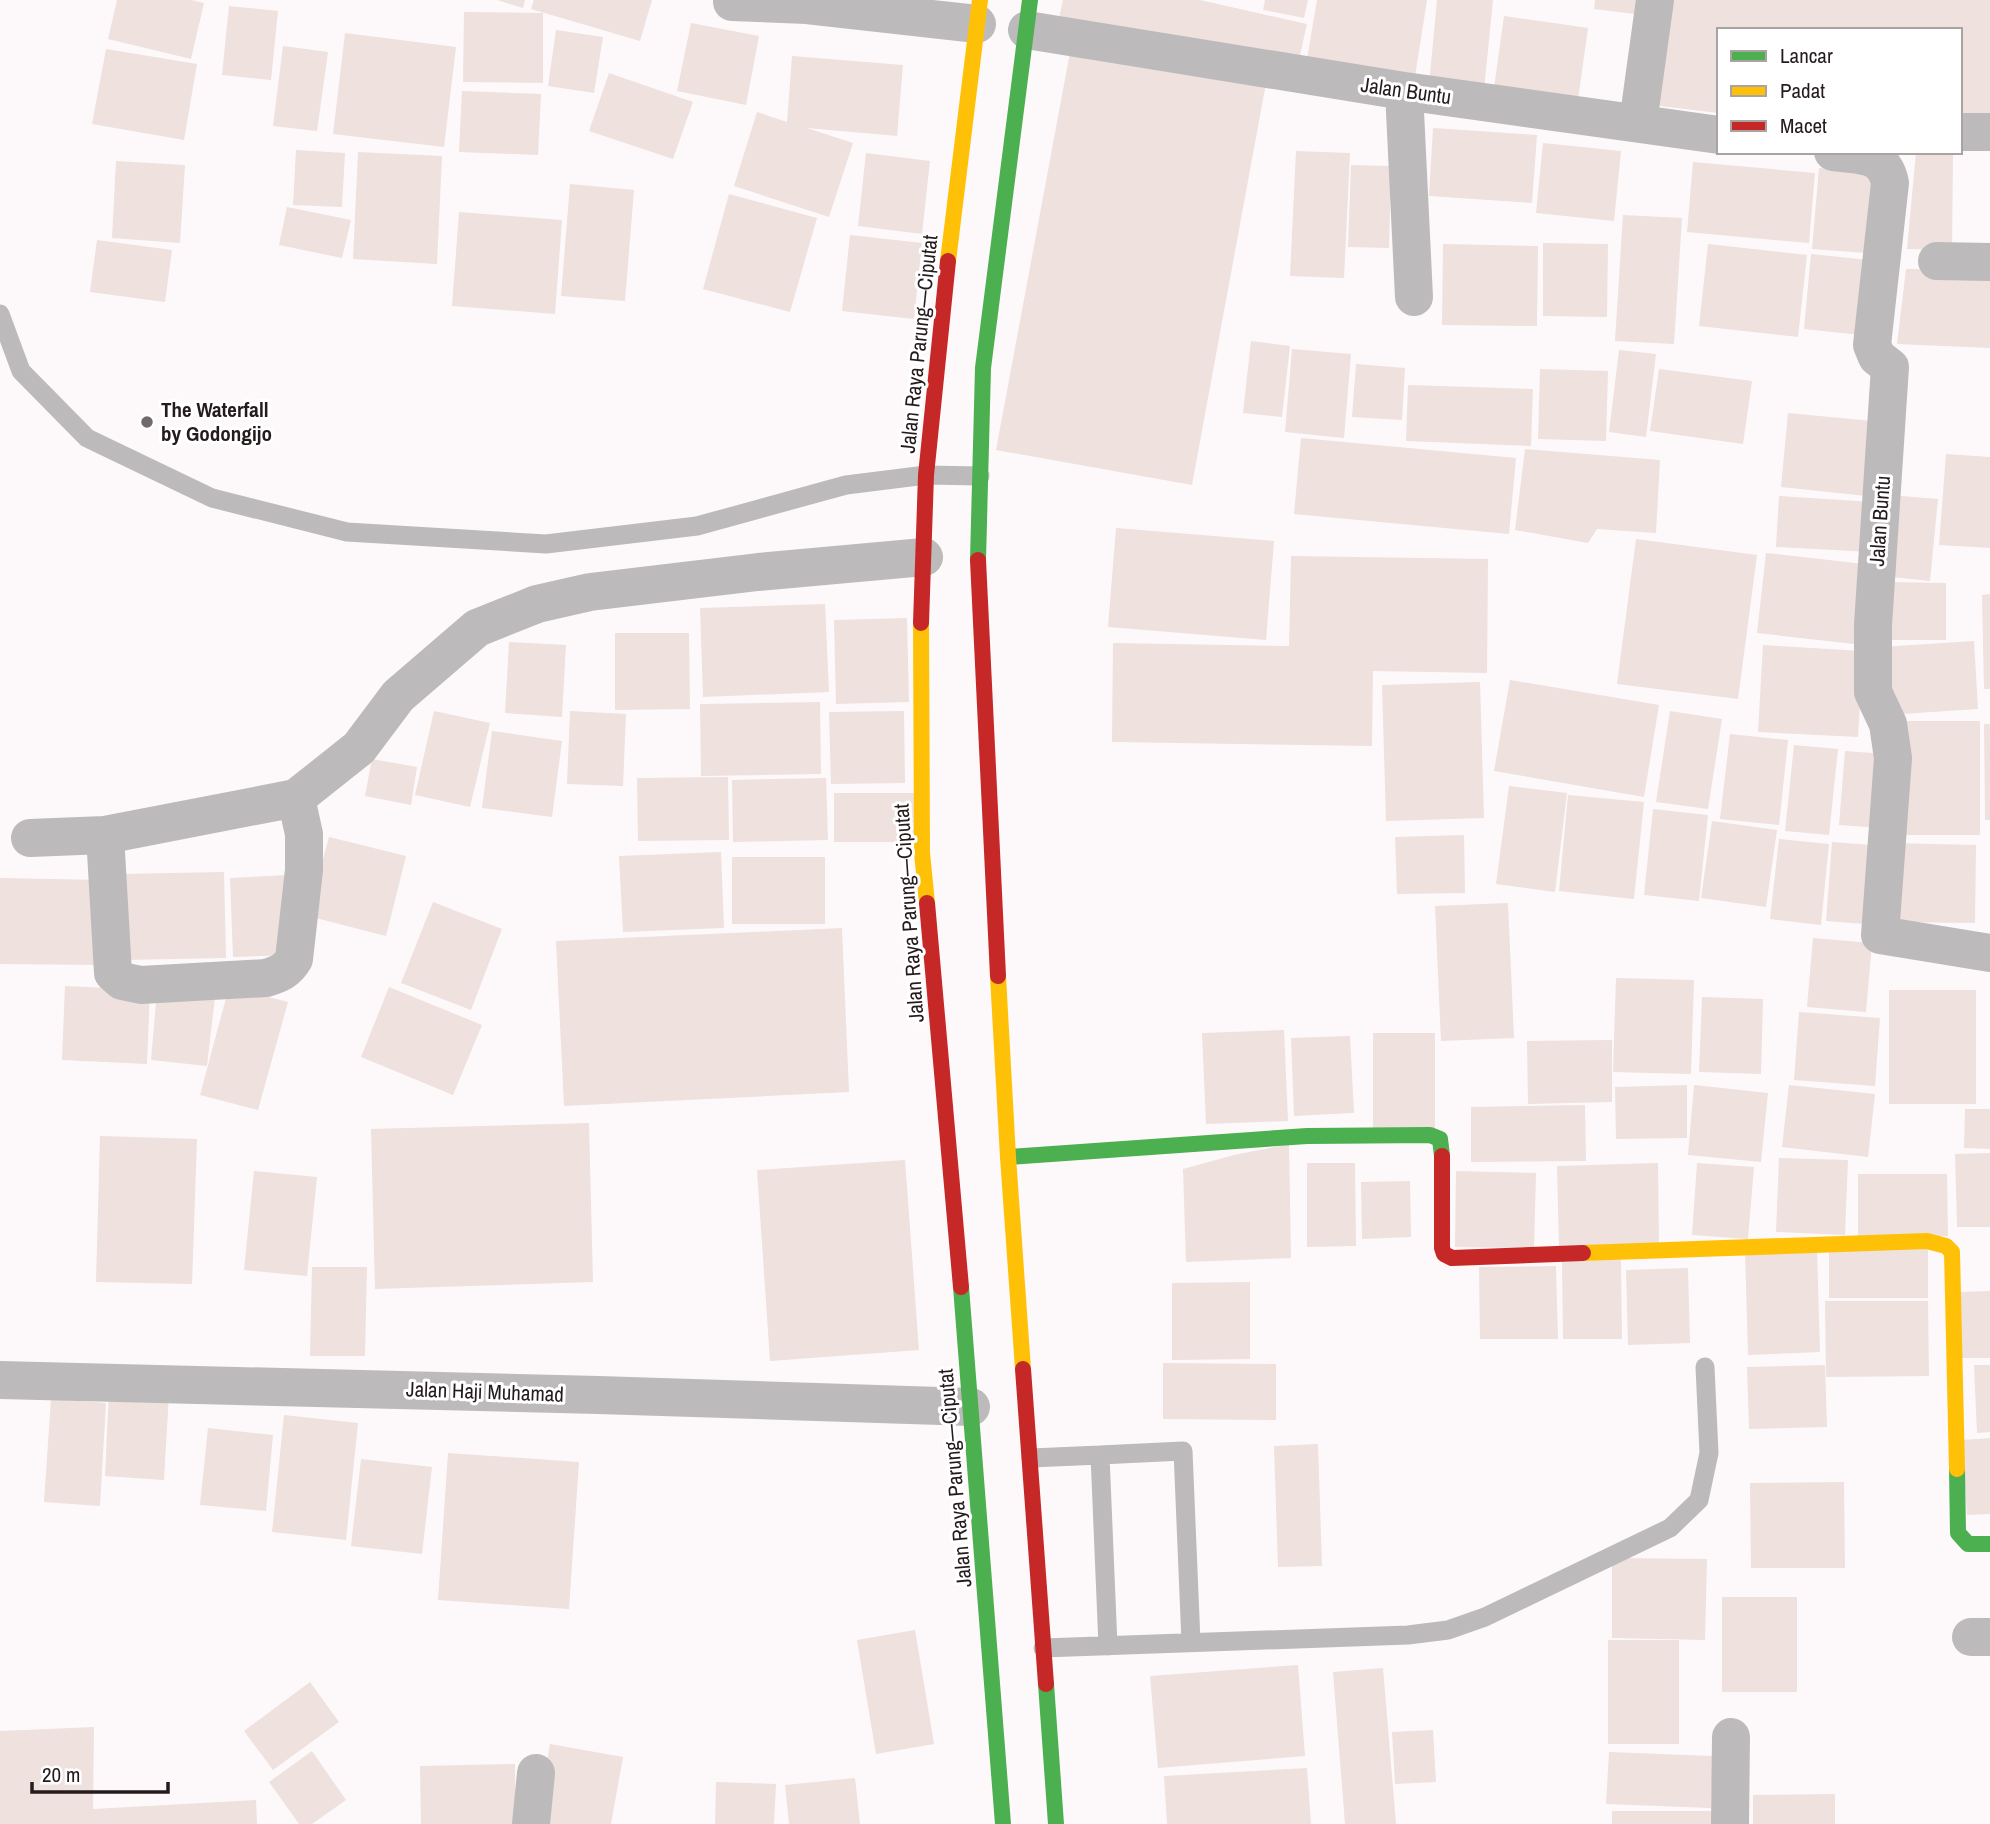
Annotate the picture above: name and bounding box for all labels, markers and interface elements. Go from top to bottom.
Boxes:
legend [1717,28,1962,154]
text: Lancar [1780,41,1833,70]
street label: Jalan Buntu [1359,70,1453,111]
text: Padat [1780,76,1825,105]
text: Macet [1780,111,1827,140]
street label: Jalan Raya Parung—Ciputat [893,233,944,454]
place label: The Waterfall by Godongijo [161,395,272,448]
marker: The Waterfall by Godongijo [139,414,155,430]
street label: Jalan Buntu [1862,475,1897,567]
street label: Jalan Raya Parung—Ciputat [886,802,931,1023]
street label: Jalan Raya Parung—Ciputat [930,1367,978,1588]
street label: Jalan Haji Muhamad [406,1374,564,1409]
scale bar [32,1750,168,1794]
text: 20 m [42,1760,80,1789]

